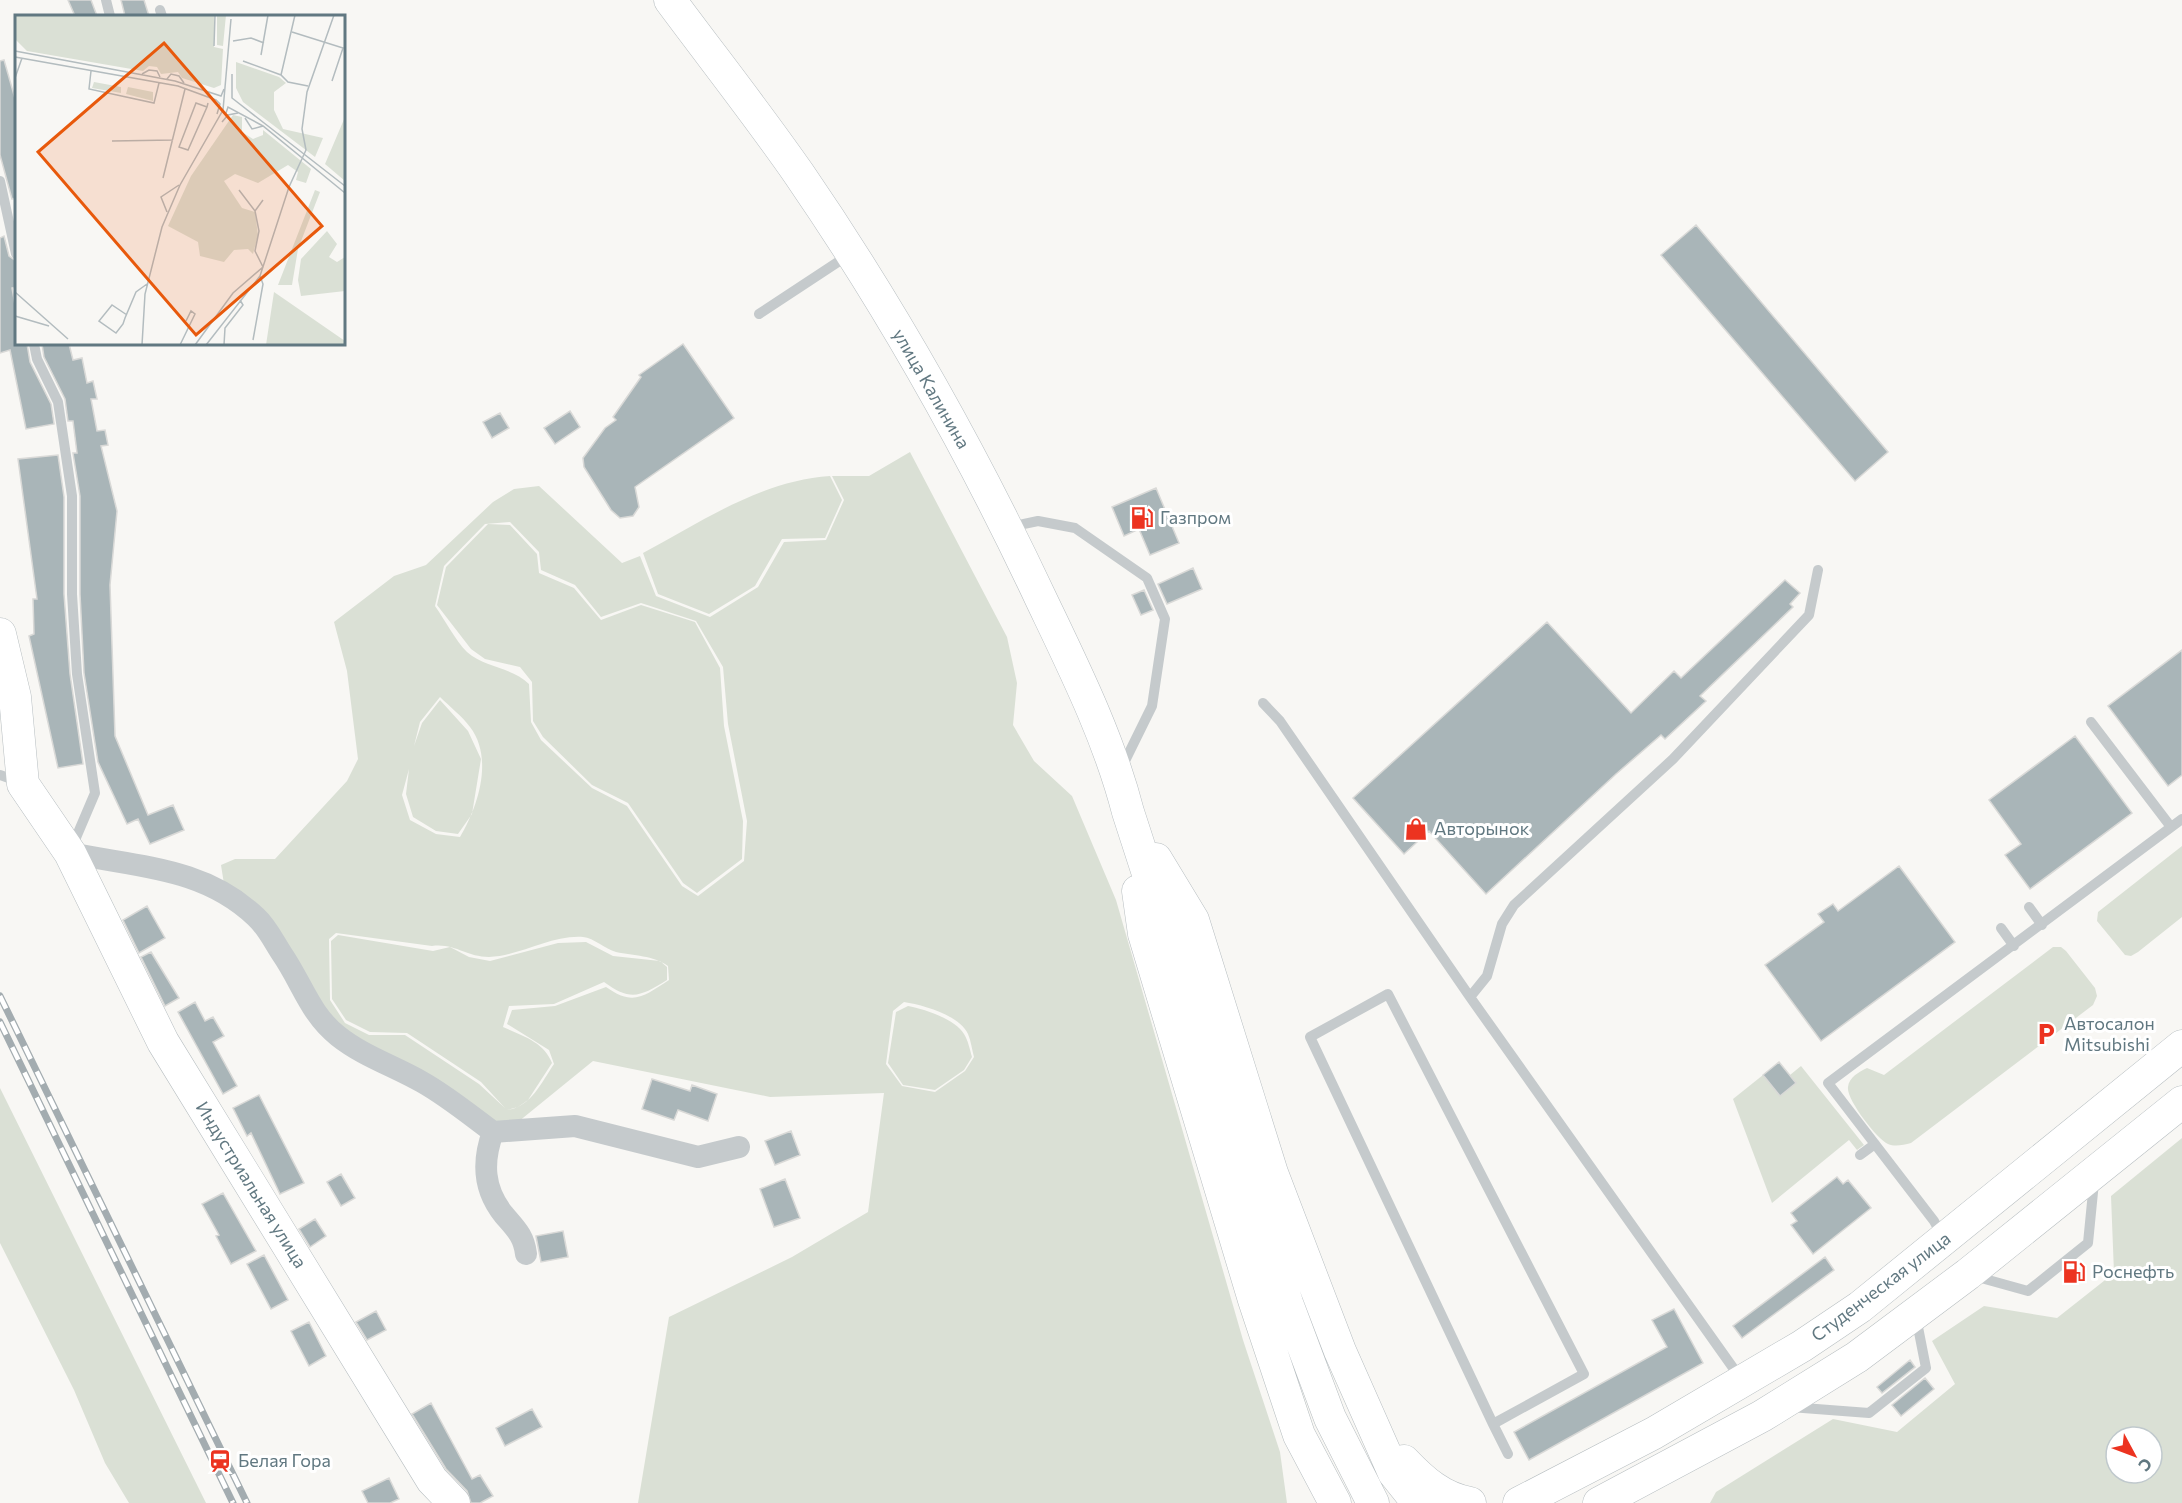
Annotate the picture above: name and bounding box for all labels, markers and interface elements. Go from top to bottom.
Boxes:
inset map [15,15,345,345]
street label: улица Калинина [889,325,975,452]
fuel station icon: Газпром [1129,505,1155,531]
place label: Газпром [1160,506,1231,528]
shop icon: Авторынок [1403,816,1429,842]
place label: Авторынок [1434,817,1530,839]
place label: Автосалон Mitsubishi [2064,1012,2155,1055]
parking icon: Автосалон Mitsubishi [2033,1021,2059,1047]
street label: Индустриальная улица [192,1097,312,1272]
street label: Студенческая улица [1806,1227,1954,1346]
fuel station icon: Роснефть [2061,1259,2087,1285]
place label: Роснефть [2092,1260,2174,1282]
north arrow [2104,1425,2164,1485]
station icon: Белая Гора [207,1448,233,1474]
place label: Белая Гора [238,1449,331,1471]
text: С [2135,1455,2156,1476]

